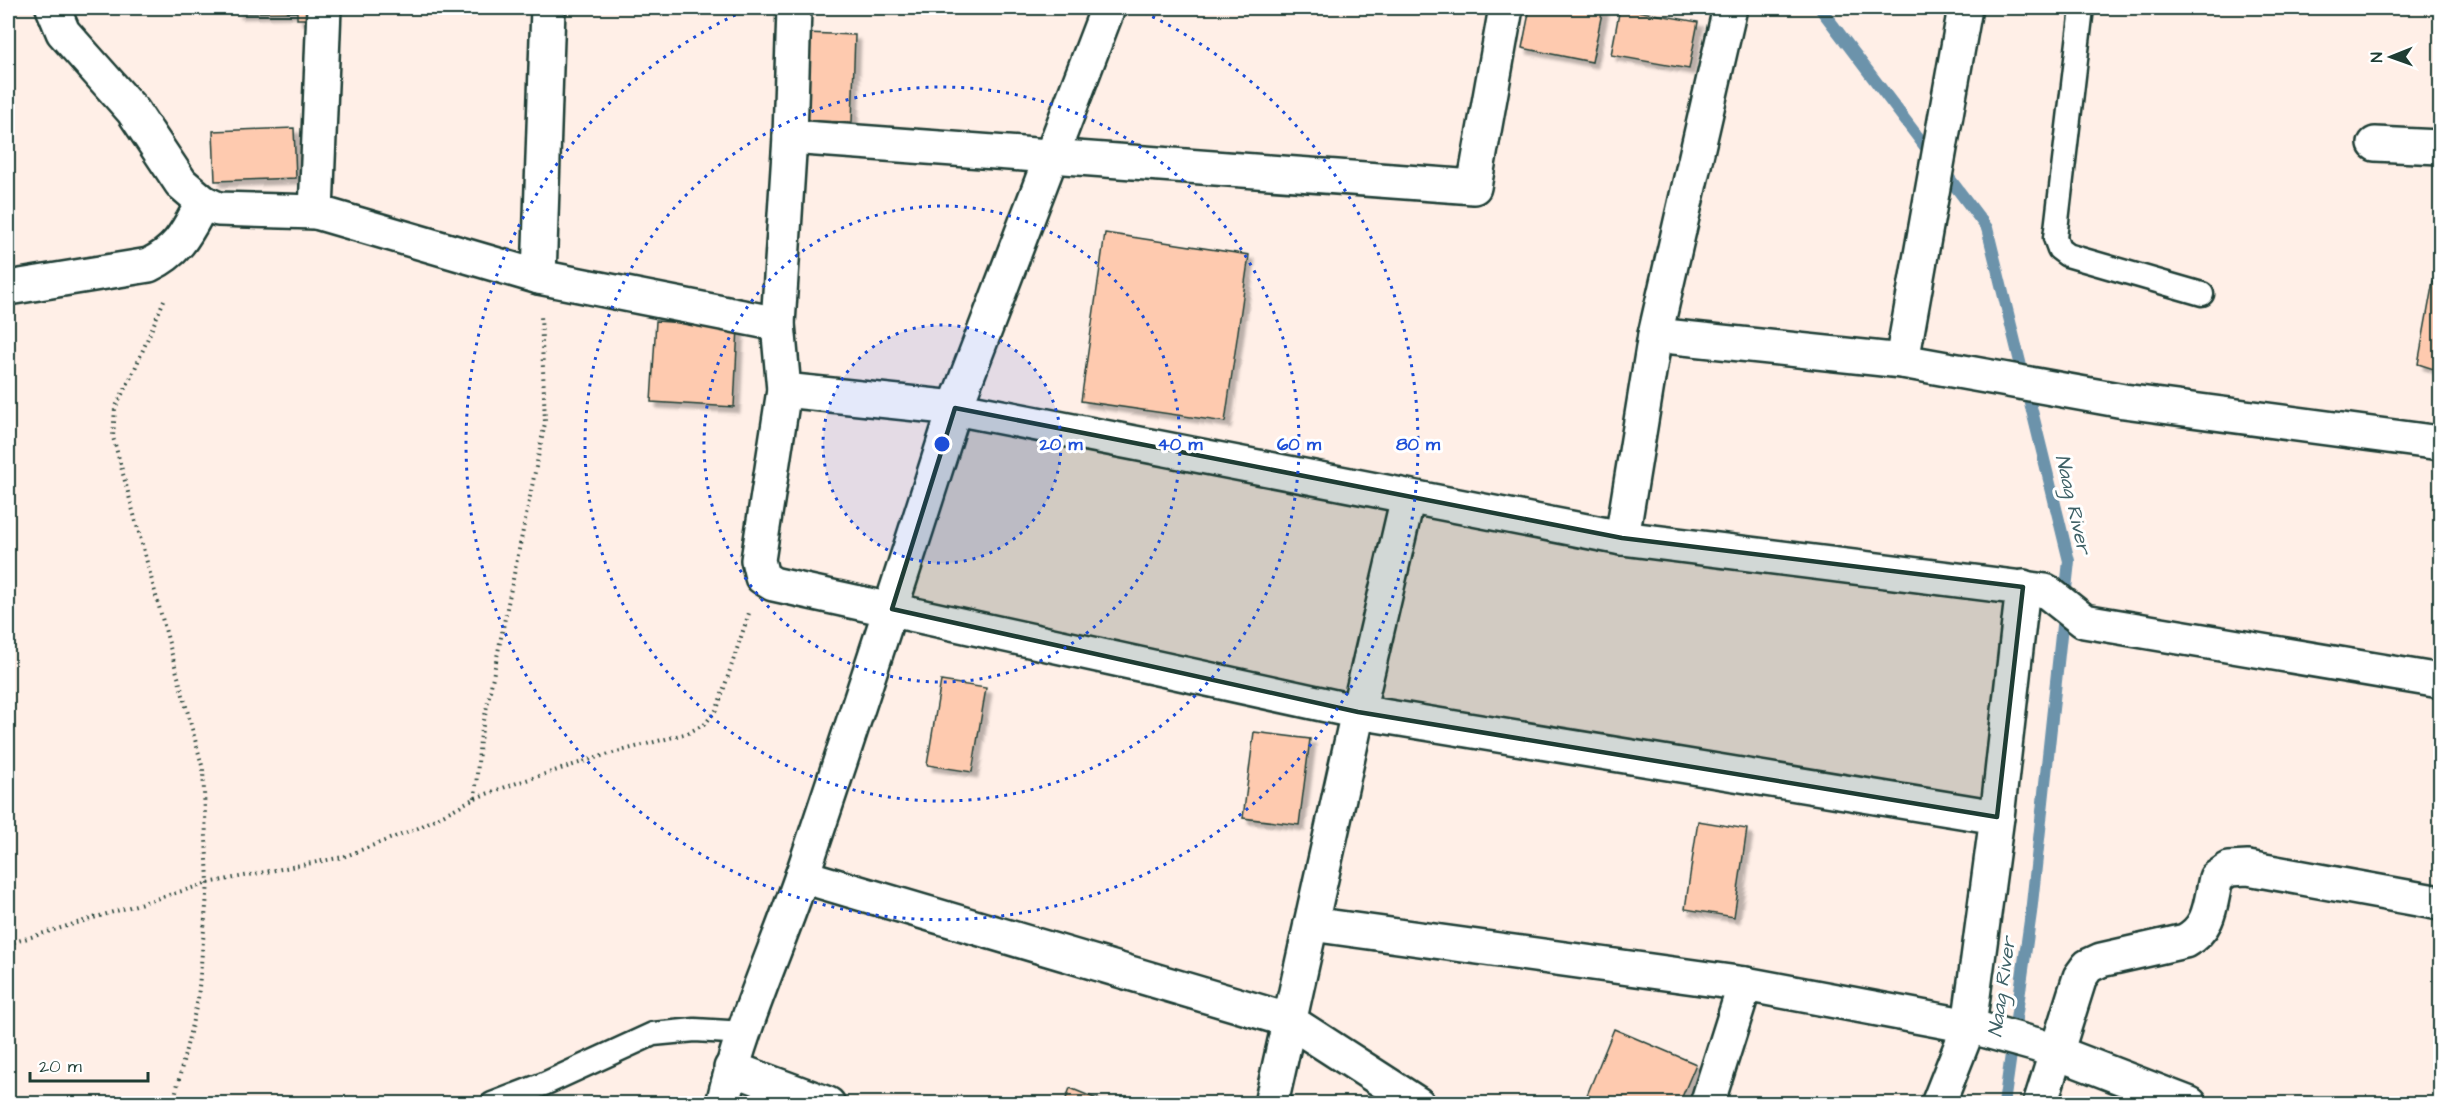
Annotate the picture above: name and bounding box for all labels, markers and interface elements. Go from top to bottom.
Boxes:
north arrow [2361,27,2421,87]
text: N [2366,52,2388,62]
text: 20 m [1039,432,1083,457]
text: 40 m [1158,432,1203,457]
text: 60 m [1277,432,1322,457]
text: 80 m [1396,432,1441,457]
centre of rings [932,434,952,454]
water label: Naag River [2047,452,2098,559]
water label: Naag River [1981,933,2024,1039]
scale bar [30,1045,148,1083]
text: 20 m [39,1054,82,1079]

